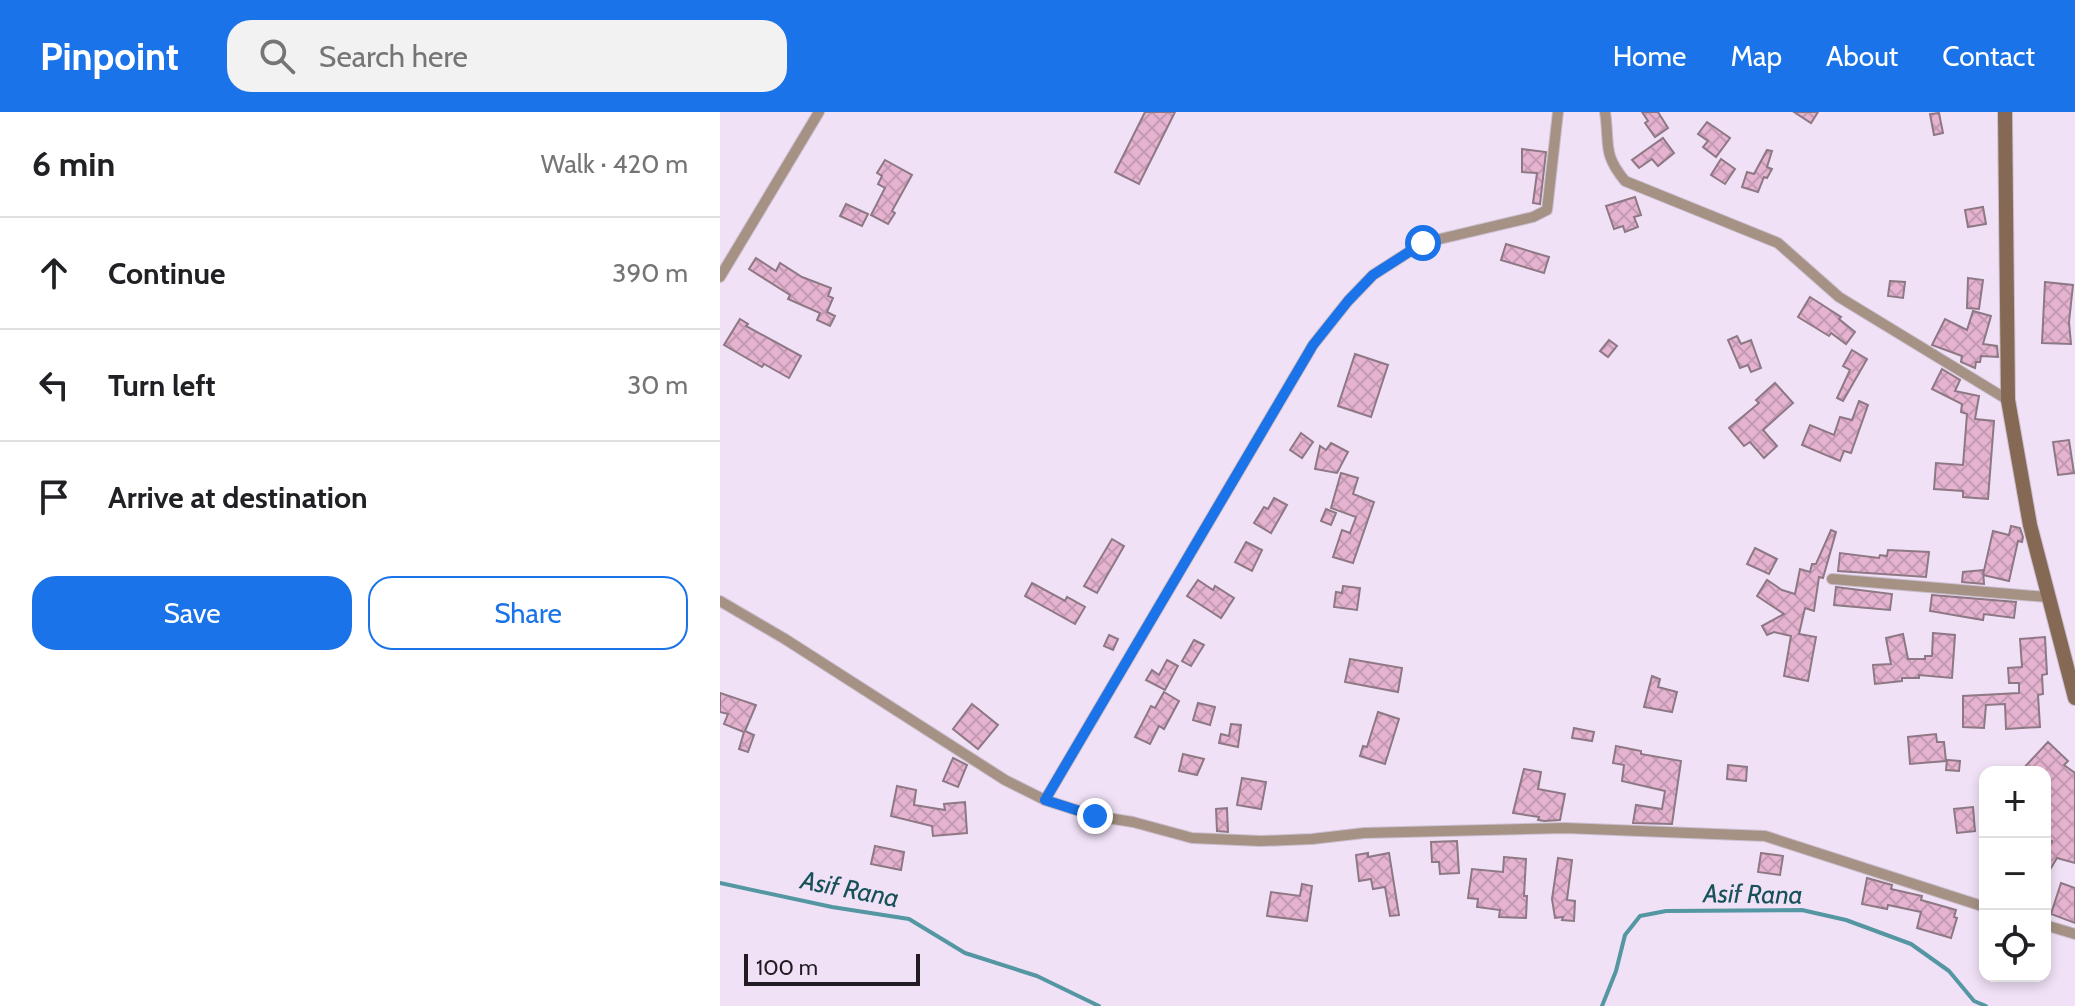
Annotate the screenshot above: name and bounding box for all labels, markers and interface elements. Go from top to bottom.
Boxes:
search box [227,20,787,92]
text: Pinpoint [40,33,179,80]
icon: search [255,34,299,78]
text: Search here [319,38,468,75]
text: Home [1613,39,1686,73]
text: Map [1730,39,1782,73]
text: About [1826,39,1898,73]
text: Contact [1942,39,2035,73]
text: 6 min [32,143,115,185]
text: Walk · 420 m [541,148,688,180]
route start [1405,225,1441,261]
icon: ahead [32,251,76,295]
text: Continue [108,255,225,292]
text: 390 m [612,257,688,289]
icon: left [32,363,76,407]
text: Turn left [108,367,216,404]
text: 30 m [627,369,688,401]
icon: arrive [32,475,76,519]
text: Arrive at destination [108,479,368,516]
button: Save [32,576,352,650]
button: Share [368,576,688,650]
map controls [1979,766,2051,982]
button: + [1979,766,2051,838]
route end [1077,798,1113,834]
button: − [1979,838,2051,910]
water label: Asif Rana [797,864,902,914]
water label: Asif Rana [1702,877,1803,911]
button: locate [1979,910,2051,982]
scale bar [744,950,920,986]
text: 100 m [756,954,818,981]

